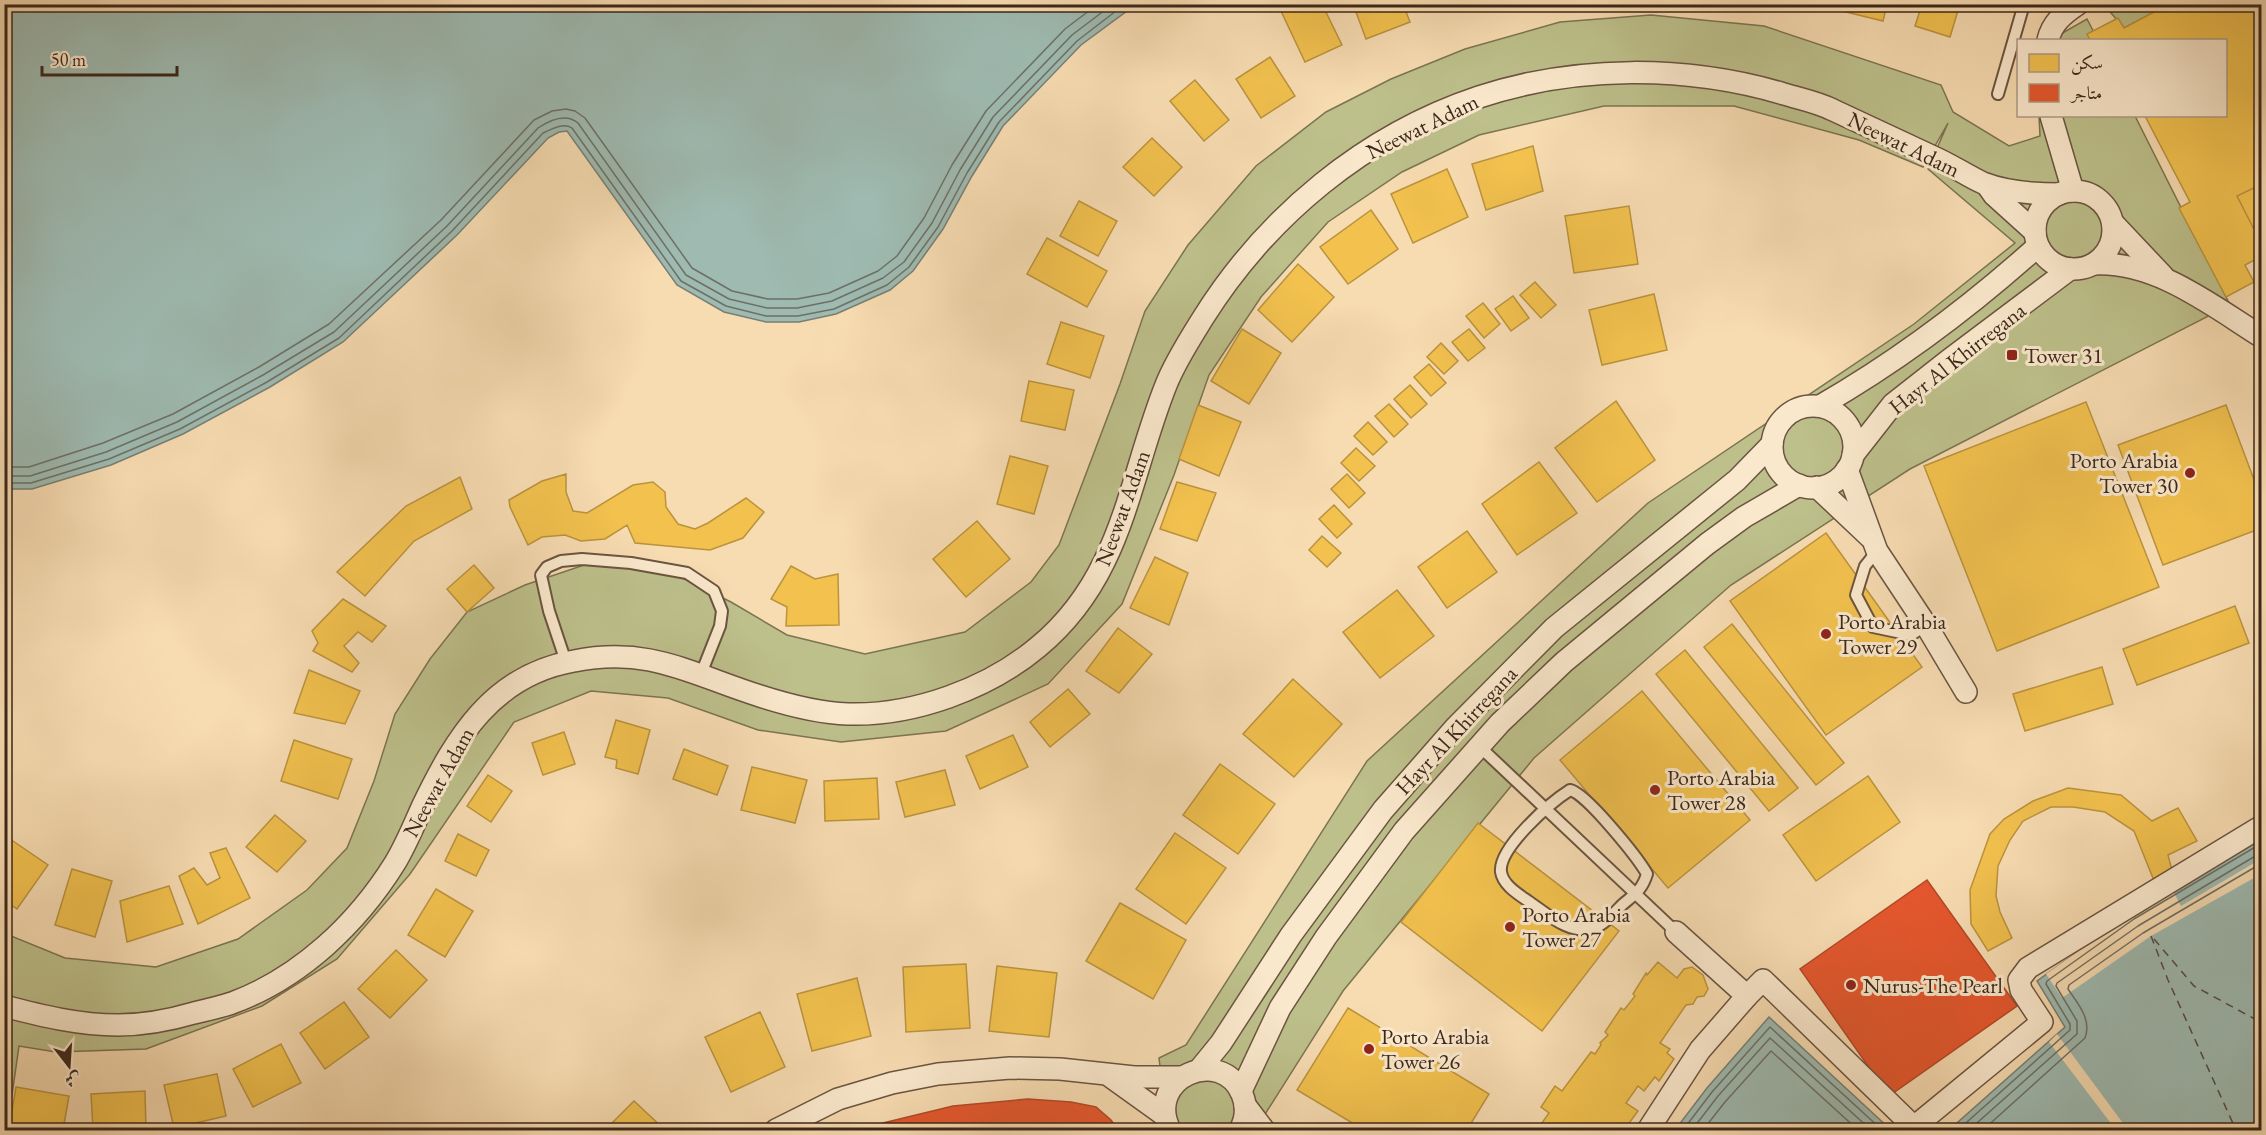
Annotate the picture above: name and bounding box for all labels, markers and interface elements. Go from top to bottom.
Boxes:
scale bar [42,39,177,77]
legend [2017,39,2227,117]
text: 50 m [51,48,86,71]
text: سكن [2071,51,2103,75]
text: متاجر [2069,81,2102,104]
street label: Neewat Adam [1361,87,1483,166]
street label: Neewat Adam [1843,105,1965,184]
street label: Hayr Al Khirregana [1883,296,2032,421]
place label: Tower 31 [2024,341,2103,370]
marker: Tower 31 [2005,348,2019,362]
street label: Neewat Adam [1088,446,1157,570]
place label: Porto Arabia Tower 30 [2070,446,2178,500]
marker: Porto Arabia Tower 30 [2183,466,2197,480]
place label: Porto Arabia Tower 29 [1838,607,1947,661]
marker: Porto Arabia Tower 29 [1819,627,1833,641]
street label: Hayr Al Khirregana [1389,659,1524,801]
street label: Neewat Adam [396,722,481,842]
place label: Porto Arabia Tower 28 [1667,763,1776,817]
marker: Porto Arabia Tower 28 [1648,783,1662,797]
place label: Porto Arabia Tower 27 [1522,900,1631,954]
marker: Porto Arabia Tower 27 [1503,920,1517,934]
place label: Nurus-The Pearl [1863,971,2003,1000]
marker: Nurus-The Pearl [1844,978,1858,992]
place label: Porto Arabia Tower 26 [1381,1022,1490,1076]
north arrow [39,1036,99,1096]
marker: Porto Arabia Tower 26 [1362,1042,1376,1056]
text: ش [63,1068,84,1092]

